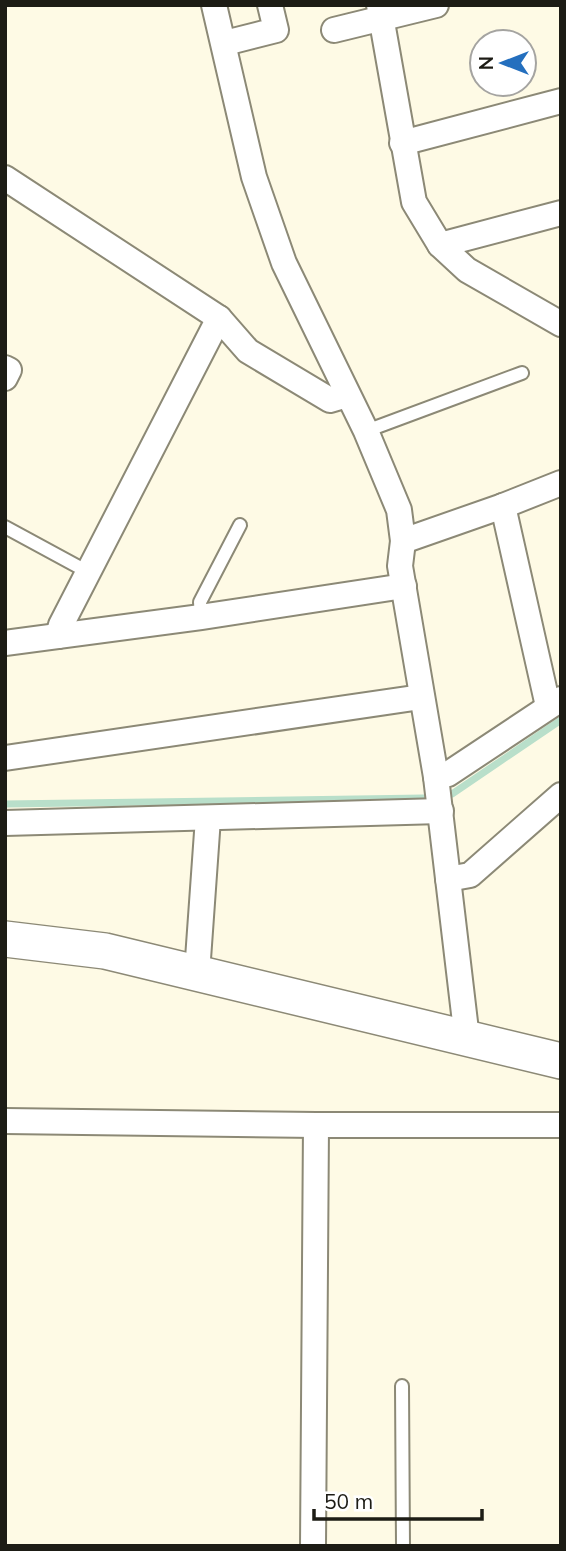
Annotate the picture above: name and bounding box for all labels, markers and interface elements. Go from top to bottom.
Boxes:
north arrow [468,28,538,98]
text: N [474,56,498,70]
scale bar [314,1478,482,1522]
text: 50 m [324,1488,373,1514]

